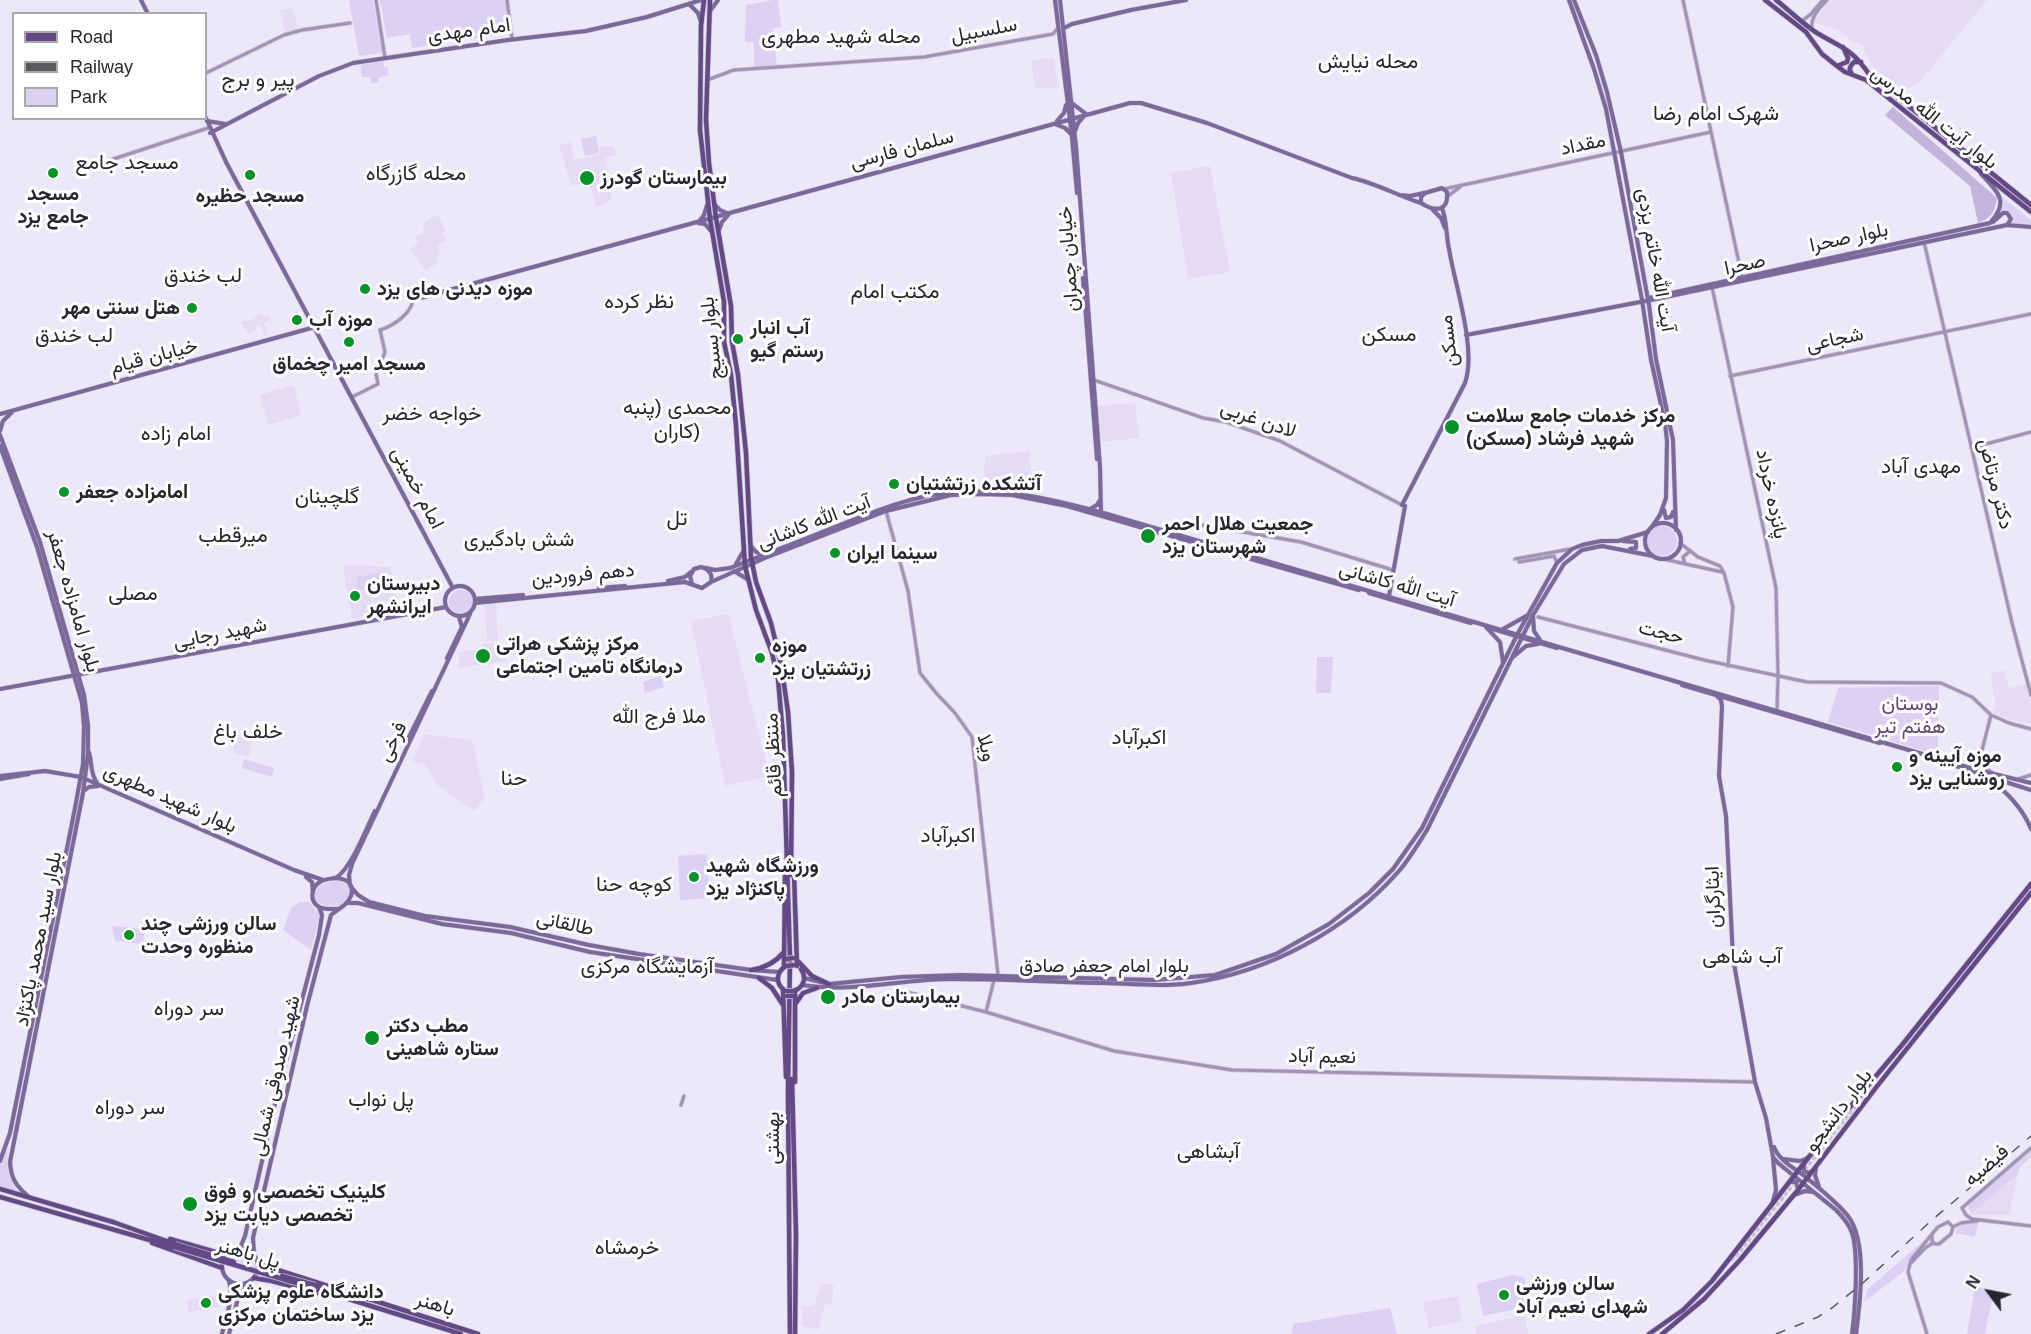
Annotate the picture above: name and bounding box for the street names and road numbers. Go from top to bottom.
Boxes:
street label: امام مهدی [426,13,512,49]
street label: سلسبیل [949,13,1019,49]
street label: بلوار آیت الله مدرس [1866,61,2002,175]
street label: سلمان فارسی [848,125,956,175]
street label: مقداد [1558,129,1608,161]
street label: آیت الله خاتم یزدی [1631,186,1679,334]
street label: خیابان چمران [1053,206,1085,312]
street label: بلوار صحرا [1808,218,1890,258]
street label: صحرا [1722,249,1768,281]
street label: بلوار بسیج [696,295,728,381]
street label: مسکن [1434,314,1464,368]
street label: شجاعی [1804,322,1866,358]
street label: خیابان قیام [108,334,200,380]
street label: لادن غربی [1217,396,1299,444]
street label: دکتر مرتاض [1972,436,2018,532]
street label: امام خمینی [385,443,449,533]
street label: پانزده خرداد [1750,447,1792,541]
street label: آیت الله کاشانی [754,490,874,556]
street label: بلوار امامزاده جعفر [41,527,105,675]
street label: آیت الله کاشانی [1336,557,1458,613]
street label: دهم فروردین [530,559,636,591]
street label: شهید رجایی [171,613,269,655]
street label: حجت [1636,616,1686,650]
street label: منتظر قائم [760,712,788,798]
street label: فرخی [373,718,413,766]
street label: ویلا [971,732,1001,764]
street label: بلوار شهید مطهری [100,759,240,839]
street label: بلوار سید محمد پاکنژاد [10,850,68,1028]
street label: ایثارگران [1701,866,1727,928]
street label: طالقانی [534,906,596,942]
street label: بلوار امام جعفر صادق [1019,954,1189,978]
street label: شهید صدوقی شمالی [246,993,306,1159]
street label: نعیم آباد [1288,1044,1356,1070]
street label: بلوار دانشجو [1800,1065,1878,1157]
street label: بهشتی [761,1112,785,1164]
street label: فیضیه [1960,1140,2014,1192]
street label: پل باهنر [213,1233,283,1275]
street label: باهنر [413,1288,457,1322]

